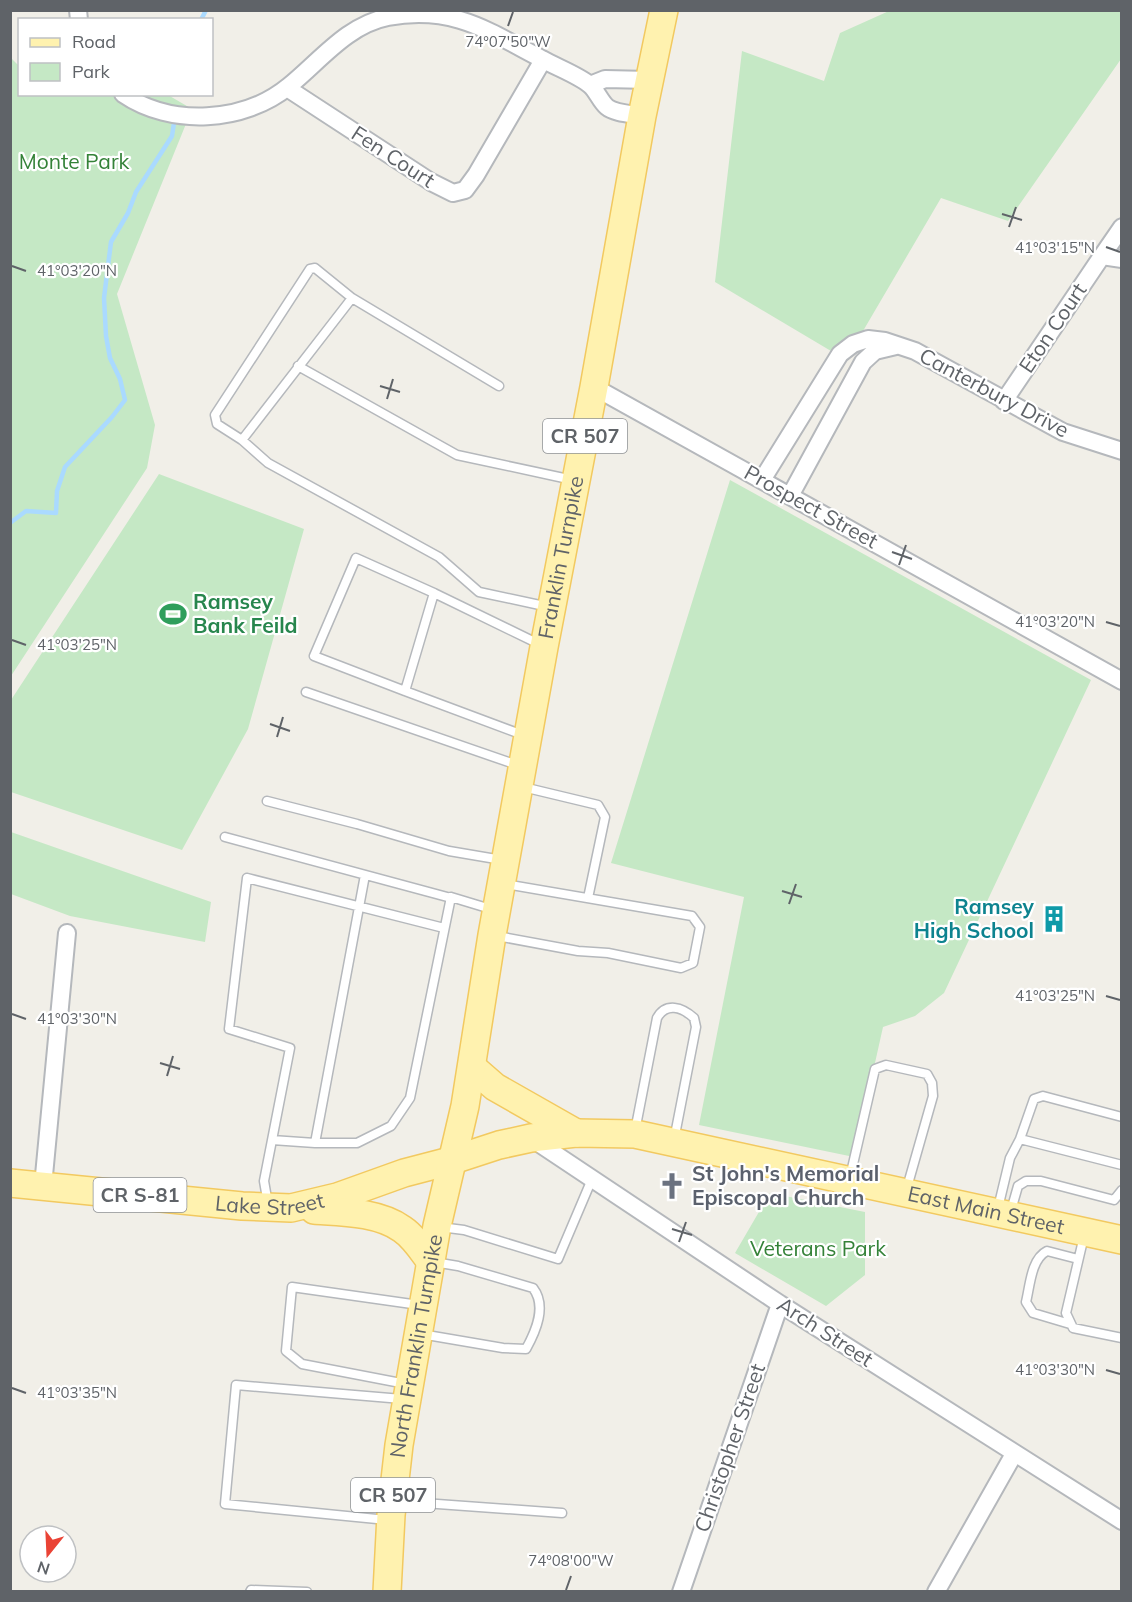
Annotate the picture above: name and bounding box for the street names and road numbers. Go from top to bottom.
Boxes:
street label: Fen Court [347,120,440,193]
street label: Eton Court [1013,278,1092,377]
street label: Canterbury Drive [915,342,1074,442]
road number: CR 507 [543,419,627,453]
street label: Prospect Street [740,459,883,554]
street label: Franklin Turnpike [532,474,589,641]
road number: CR S-81 [94,1178,186,1212]
street label: East Main Street [906,1180,1067,1239]
street label: Lake Street [214,1187,327,1220]
street label: North Franklin Turnpike [384,1232,447,1459]
street label: Arch Street [773,1291,878,1372]
street label: Christopher Street [688,1360,770,1535]
road number: CR 507 [351,1478,435,1512]

